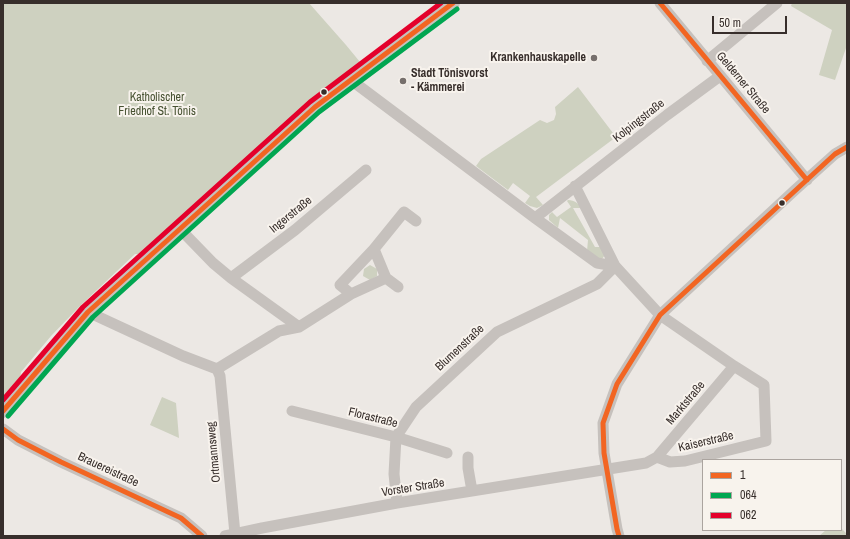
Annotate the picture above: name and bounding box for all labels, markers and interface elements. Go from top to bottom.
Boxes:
scale bar [714,8,789,34]
text: 50 m [719,15,741,31]
street label: Gelderner Straße [713,49,773,117]
place label: Krankenhauskapelle [490,51,586,65]
marker: Krankenhauskapelle [589,53,599,63]
place label: Stadt Tönisvorst - Kämmerei [411,67,488,95]
marker: Stadt Tönisvorst - Kämmerei [398,76,408,86]
unlabelled marker [319,87,329,97]
park label: Katholischer Friedhof St. Tönis [118,91,196,119]
street label: Kolpingstraße [610,96,668,146]
street label: Ingerstraße [267,194,315,236]
unlabelled marker [777,198,787,208]
street label: Blumenstraße [433,322,487,374]
street label: Marktstraße [664,378,708,428]
street label: Florastraße [347,405,399,431]
street label: Ortmannsweg [204,421,224,483]
street label: Kaiserstraße [677,429,735,455]
street label: Brauereistraße [75,450,141,490]
legend [702,459,842,531]
text: 1 [740,467,745,483]
street label: Vorster Straße [381,476,445,500]
text: 064 [740,487,756,503]
text: 062 [740,507,756,523]

